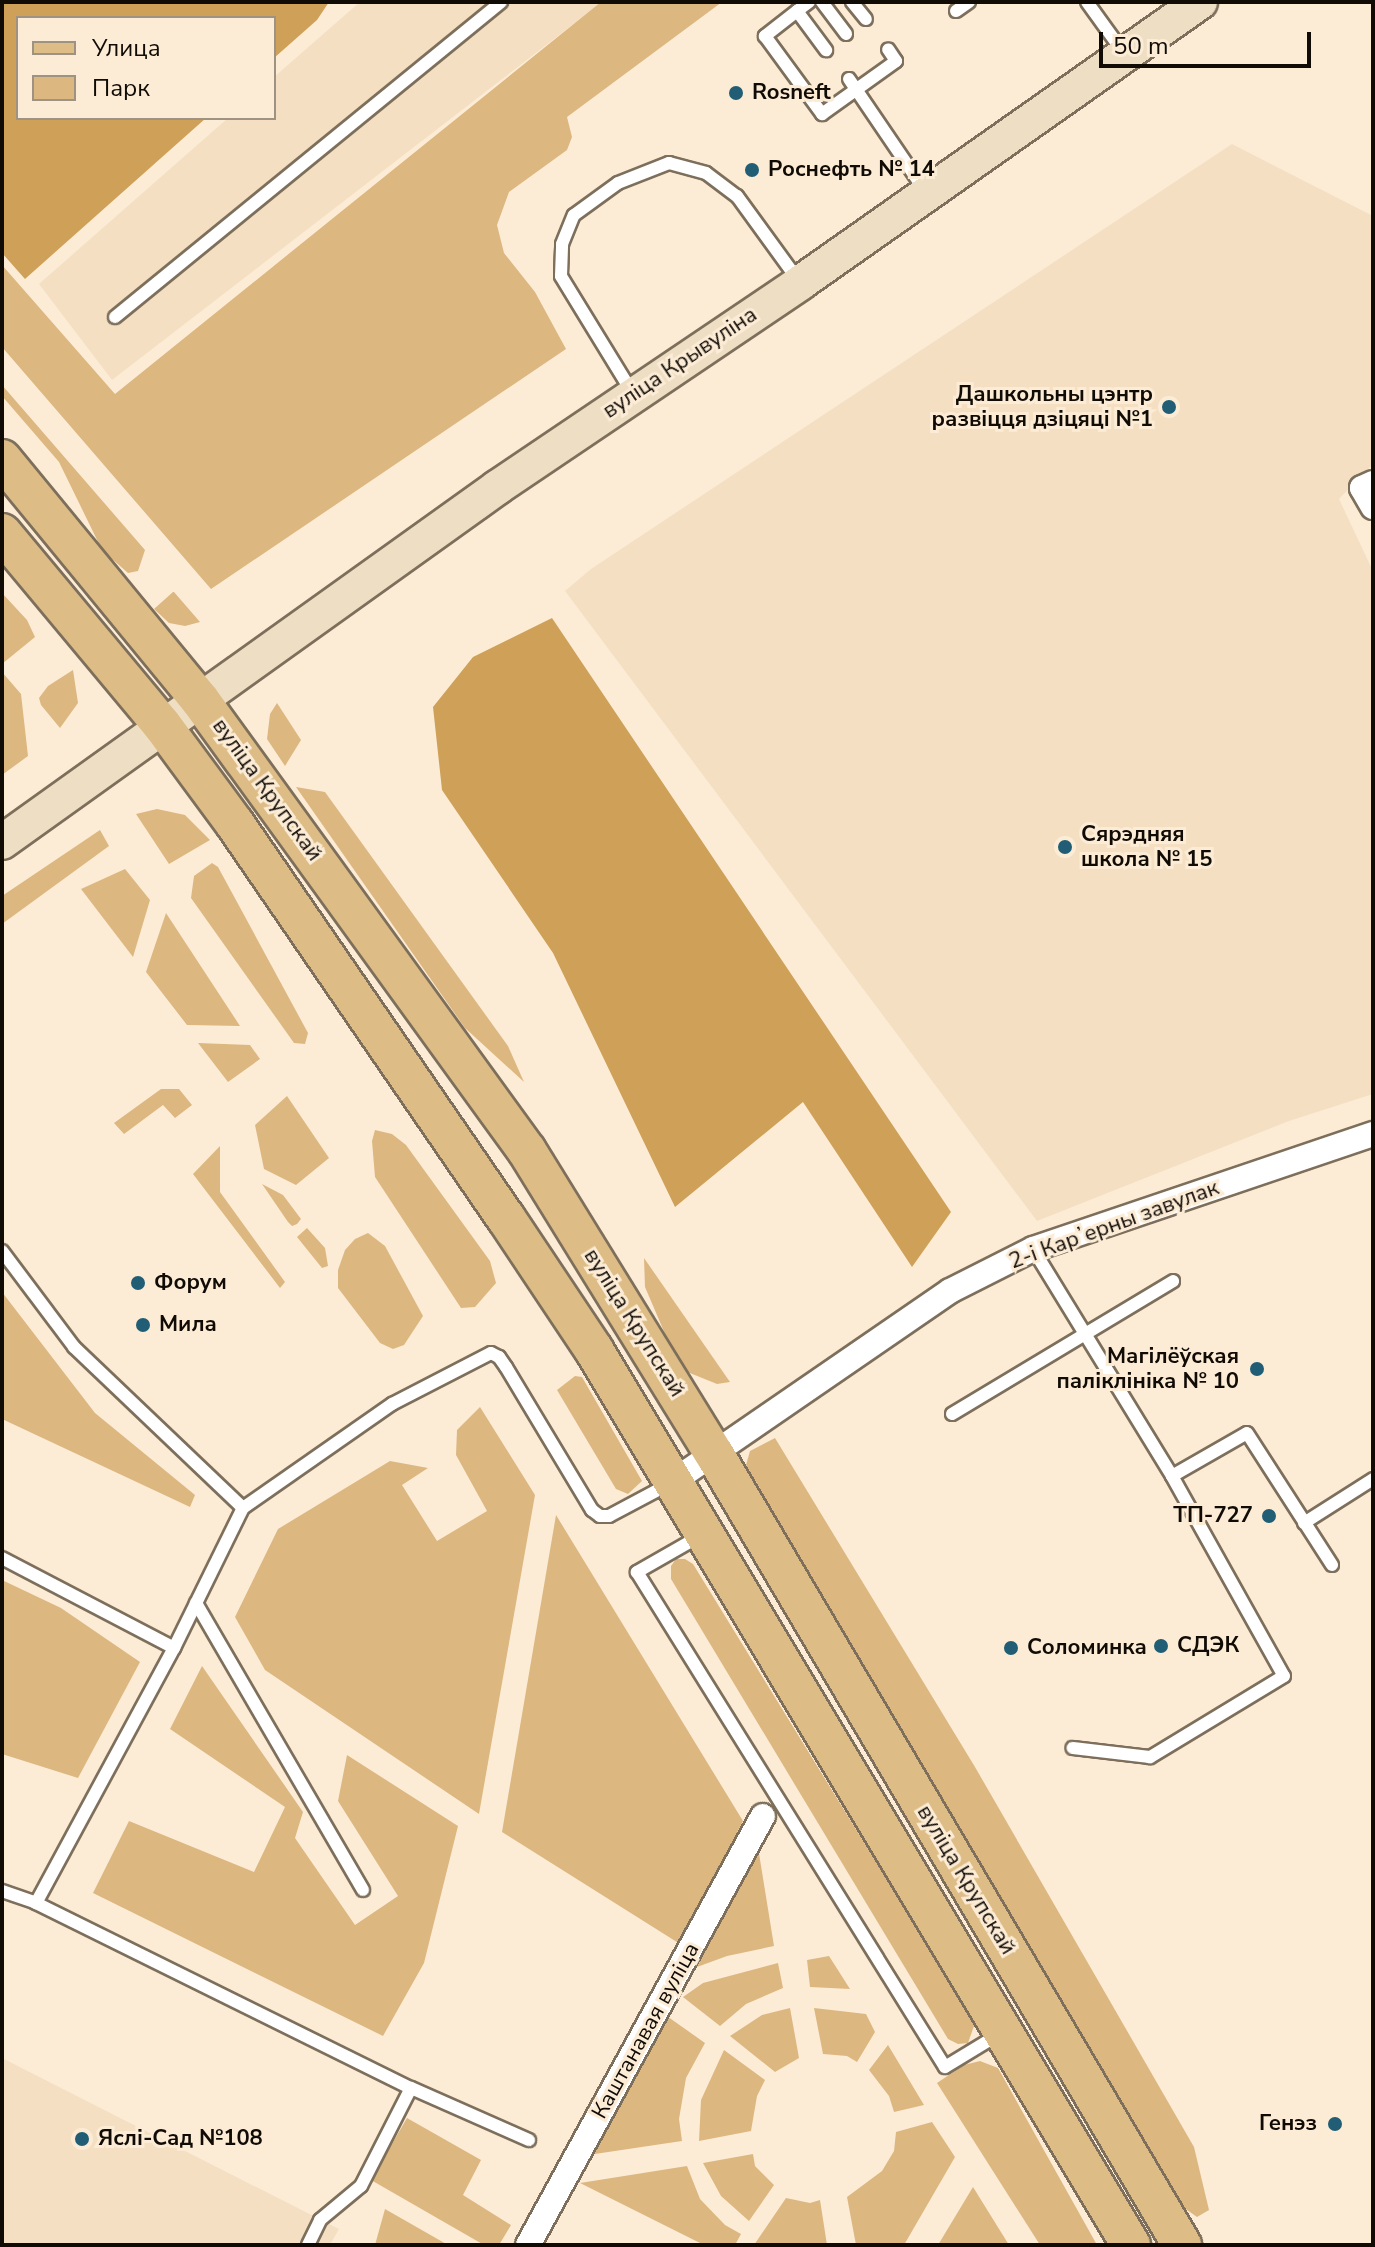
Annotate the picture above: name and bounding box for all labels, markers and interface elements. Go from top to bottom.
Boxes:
legend [16,16,276,120]
scale bar [1103,16,1315,66]
text: 50 m [1113,30,1169,62]
text: Улица [92,32,161,64]
text: Парк [92,72,150,104]
place label: Rosneft [752,80,831,106]
marker: Rosneft [727,84,745,102]
place label: Роснефть № 14 [768,157,935,183]
marker: Роснефть № 14 [743,161,761,179]
street label: вуліца Крывуліна [598,302,762,424]
place label: Дашкольны цэнтр развіцця дзіцяці №1 [932,381,1153,432]
marker: Дашкольны цэнтр развіцця дзіцяці №1 [1160,398,1178,416]
street label: вуліца Крупскай [206,714,328,866]
place label: Сярэдняя школа № 15 [1081,821,1212,872]
marker: Сярэдняя школа № 15 [1056,838,1074,856]
street label: 2-і Карʼерны завулак [1006,1175,1222,1275]
street label: вуліца Крупскай [578,1244,690,1402]
place label: Форум [154,1270,227,1296]
marker: Форум [129,1274,147,1292]
place label: Мила [159,1312,217,1338]
marker: Мила [134,1316,152,1334]
place label: Магілёўская паліклініка № 10 [1056,1343,1239,1394]
marker: Магілёўская паліклініка № 10 [1246,1358,1268,1380]
place label: ТП-727 [1173,1503,1253,1529]
marker: ТП-727 [1260,1507,1278,1525]
place label: СДЭК [1177,1633,1239,1659]
place label: Соломинка [1027,1635,1147,1661]
marker: СДЭК [1152,1637,1170,1655]
marker: Соломинка [1002,1639,1020,1657]
street label: вуліца Крупскай [911,1801,1021,1959]
street label: Каштанавая вуліца [587,1938,705,2124]
place label: Генэз [1259,2111,1317,2137]
marker: Генэз [1324,2113,1346,2135]
place label: Яслі-Сад №108 [98,2126,263,2152]
marker: Яслі-Сад №108 [73,2130,91,2148]

